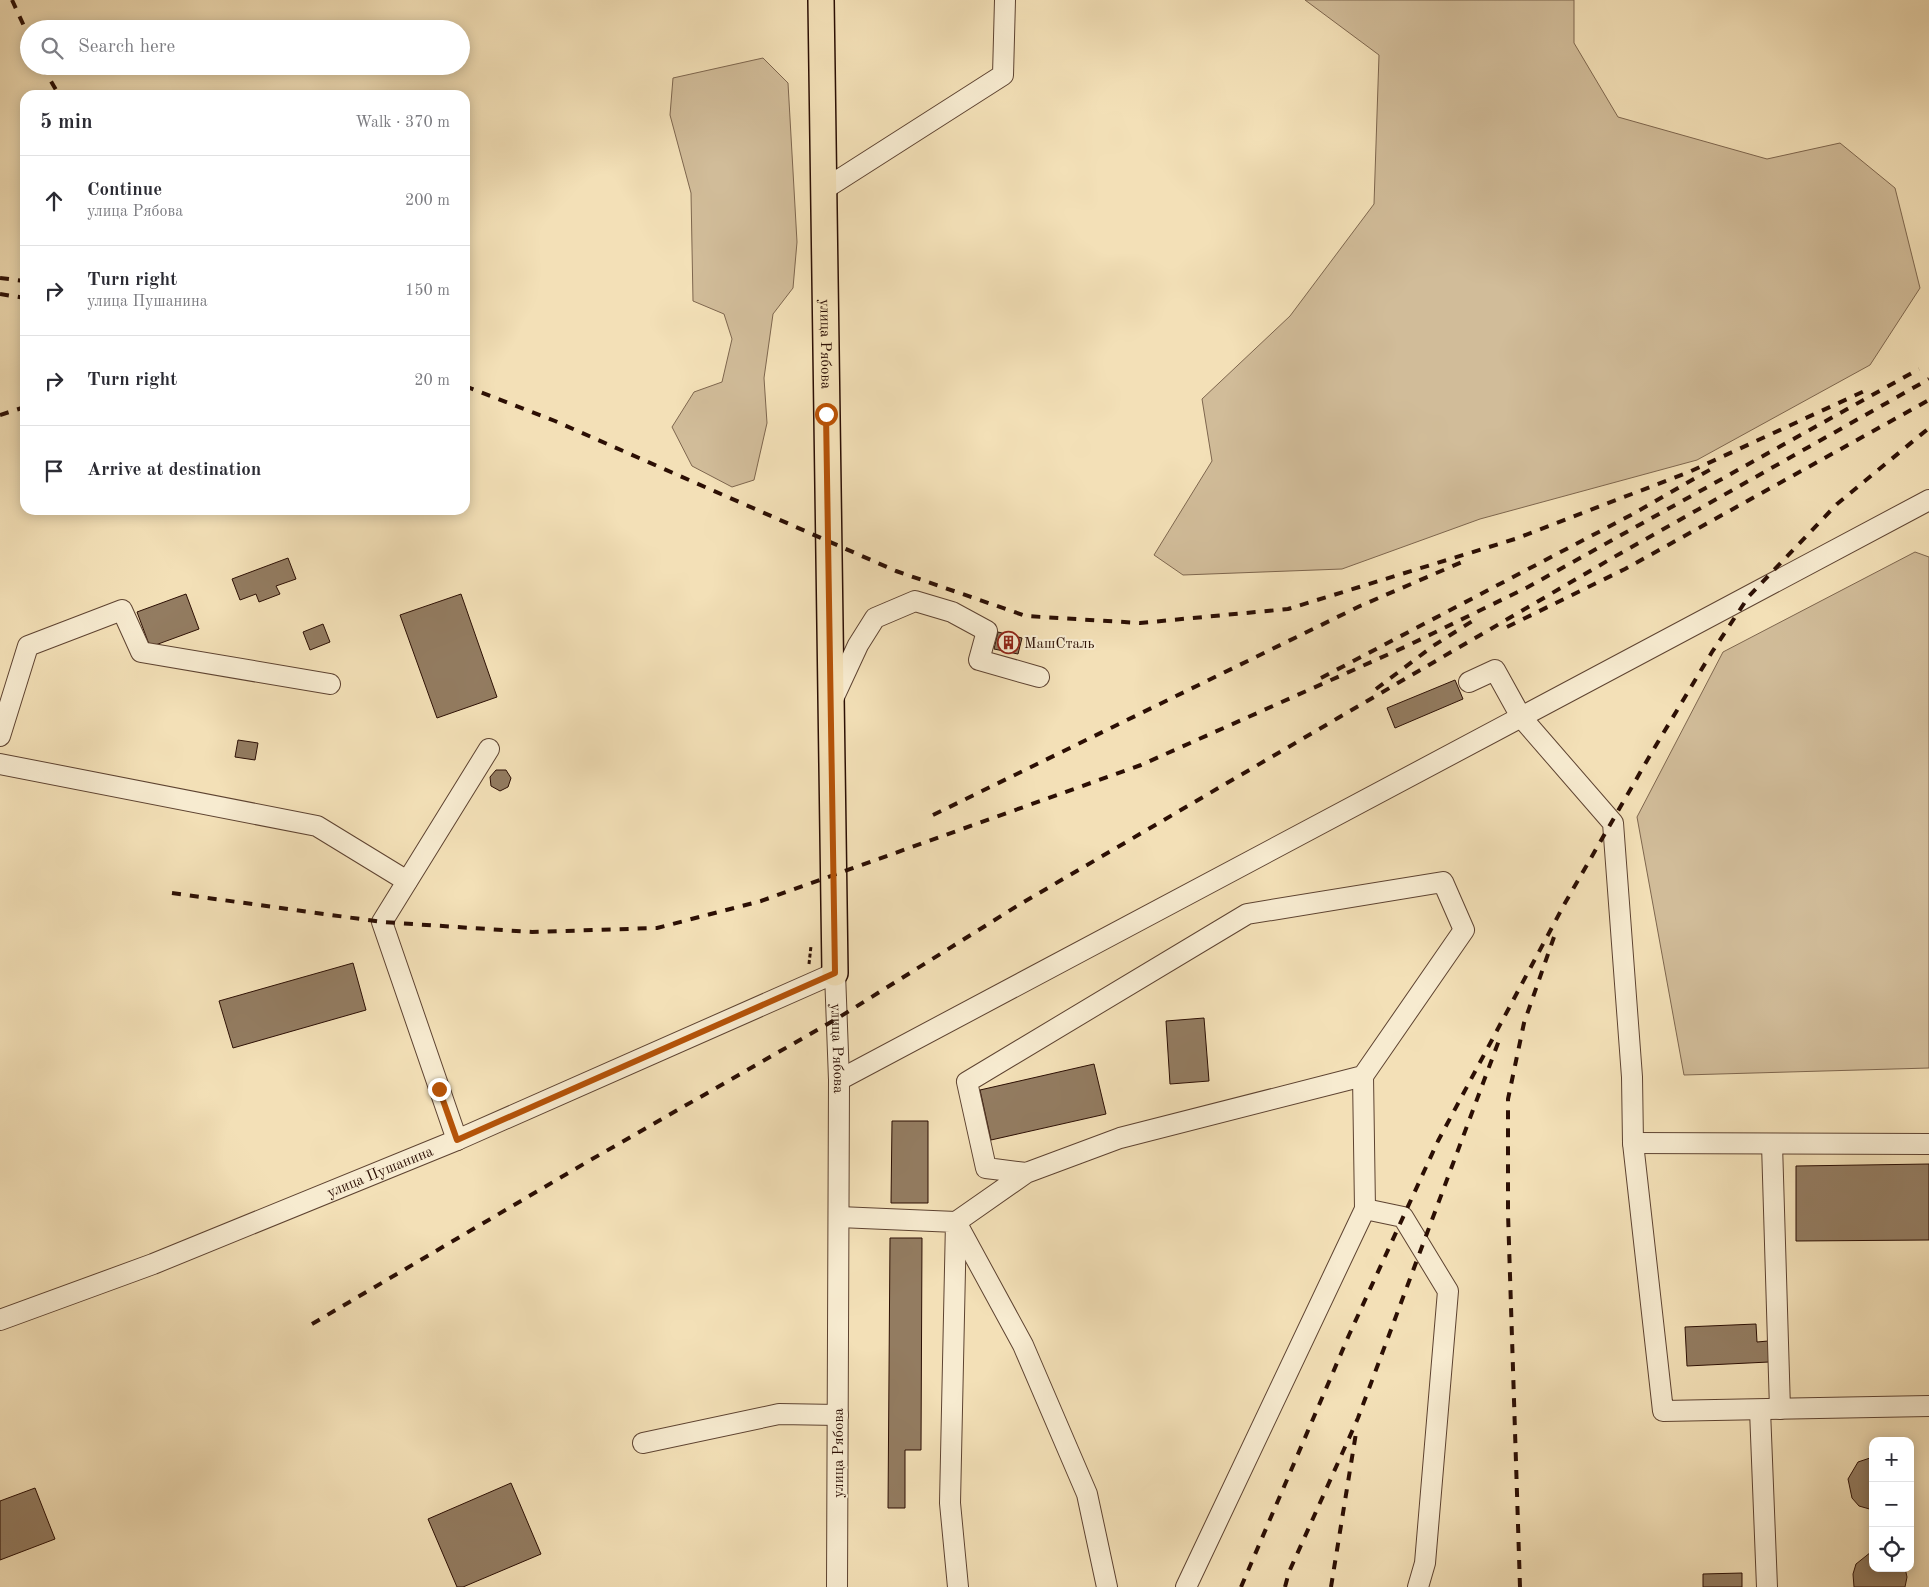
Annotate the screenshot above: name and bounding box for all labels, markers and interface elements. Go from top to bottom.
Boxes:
search box [20,20,470,75]
icon: search [38,34,66,62]
text: Search here [78,38,175,57]
text: 5 min [40,112,93,133]
text: Walk · 370 m [355,115,450,131]
text: Continue [87,181,162,200]
icon: ahead [40,187,68,215]
text: 200 m [405,193,450,209]
text: улица Рябова [87,204,183,220]
text: Turn right [87,271,177,290]
icon: right [40,277,68,305]
text: 150 m [405,283,450,299]
text: улица Пушанина [87,294,208,310]
street label: улица Рябова [816,299,833,390]
icon: right [40,367,68,395]
text: Turn right [87,371,177,390]
text: 20 m [414,373,450,389]
route start [815,403,838,426]
icon: arrive [40,457,68,485]
text: Arrive at destination [87,461,261,480]
building icon: МашСталь [996,631,1020,655]
place label: МашСталь [1024,637,1095,652]
street label: улица Рябова [827,1003,845,1094]
route end [428,1078,451,1101]
street label: улица Пушанина [325,1144,436,1201]
street label: улица Рябова [832,1407,847,1498]
map controls [1869,1437,1914,1572]
button: + [1869,1437,1914,1482]
button: − [1869,1482,1914,1527]
button: locate [1869,1527,1914,1572]

